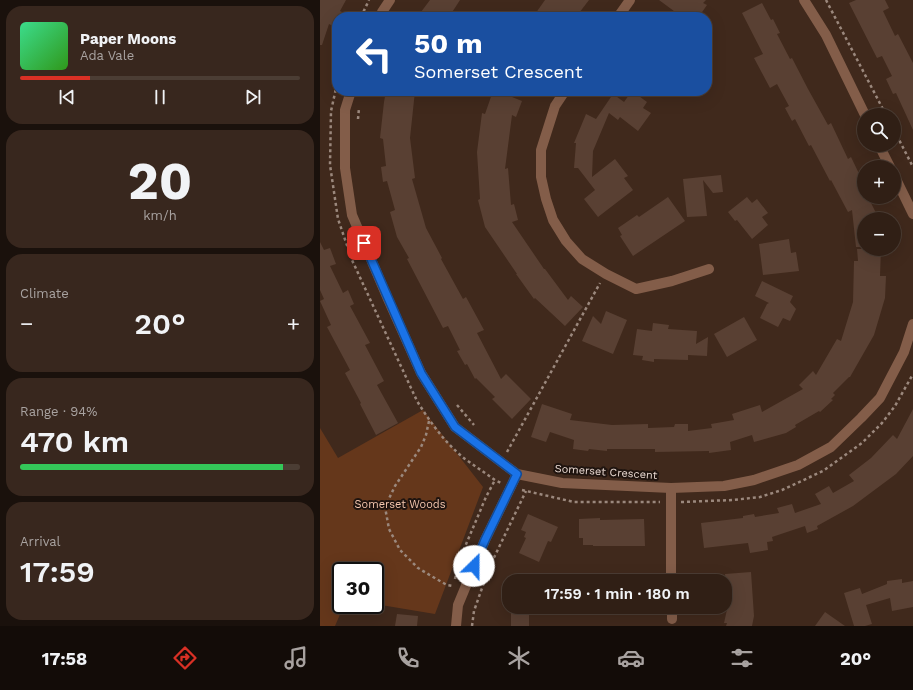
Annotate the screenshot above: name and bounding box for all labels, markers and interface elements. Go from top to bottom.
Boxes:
text: 50 m [414,27,483,60]
icon: left [348,28,400,80]
text: Paper Moons [80,30,176,48]
text: Ada Vale [80,48,134,63]
text: Somerset Crescent [414,61,582,82]
icon: previous [56,86,78,108]
icon: pause [149,86,171,108]
icon: next [242,86,264,108]
map controls [857,108,901,256]
button: search [857,108,901,152]
text: 20 [128,151,192,212]
button: + [857,160,901,204]
text: km/h [143,208,177,223]
button: − [857,212,901,256]
pin [347,226,381,260]
icon: arrive [353,232,375,254]
text: Climate [20,286,69,301]
text: 20° [134,306,186,341]
text: − [20,311,33,336]
text: + [287,311,300,336]
text: Range · 94% [20,404,97,419]
text: 470 km [20,424,129,459]
street label: Somerset Crescent [554,462,658,482]
park label: Somerset Woods [355,498,446,511]
text: Arrival [20,534,61,549]
position arrow [453,545,495,587]
text: 17:59 [20,554,95,589]
speed limit sign: 30 [332,562,384,614]
text: 17:59 · 1 min · 180 m [544,585,690,603]
icon: directions [171,644,199,672]
icon: music [282,644,310,672]
icon: phone [394,644,422,672]
icon: climate [505,644,533,672]
icon: car [617,644,645,672]
icon: filters [728,644,756,672]
text: 17:58 [42,648,87,669]
text: 20° [840,648,871,669]

